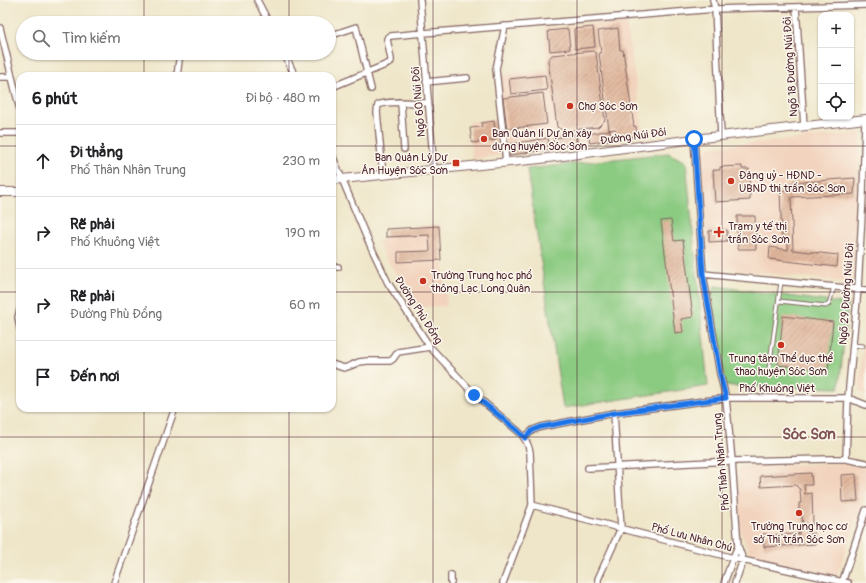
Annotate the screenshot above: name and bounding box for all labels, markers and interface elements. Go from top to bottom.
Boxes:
map controls [818,12,854,120]
button: + [818,12,854,48]
search box [16,16,336,60]
street label: Ngõ 18 Đường Núi Đôi [781,17,800,117]
icon: search [30,27,52,49]
text: Tìm kiếm [62,29,121,48]
button: − [818,48,854,84]
street label: Ngõ 60 Núi Đôi [409,66,428,138]
button: locate [818,84,854,120]
text: 6 phút [32,88,77,109]
text: Đi bộ · 480 m [245,90,320,106]
place label: Chợ Sóc Sơn [578,100,638,113]
marker: Chợ Sóc Sơn [565,101,575,111]
street label: Đường Núi Đôi [599,125,667,148]
place label: Ban Quản lí Dự án xây dựng huyện Sóc Sơn [492,127,592,153]
route start [685,130,703,148]
marker: Ban Quản lí Dự án xây dựng huyện Sóc Sơn [479,134,489,144]
text: Đi thẳng [70,143,123,162]
icon: ahead [32,150,54,172]
place label: Ban Quản Lý Dự Án Huyện Sóc Sơn [361,151,448,177]
text: 230 m [283,153,320,169]
marker: Ban Quản Lý Dự Án Huyện Sóc Sơn [451,158,461,168]
text: Phố Thân Nhân Trung [70,162,186,178]
place label: Đảng uỷ - HĐND - UBND thị trấn Sóc Sơn [739,169,846,195]
marker: Đảng uỷ - HĐND - UBND thị trấn Sóc Sơn [726,176,736,186]
text: Rẽ phải [70,215,114,234]
place label: Trạm y tế thị trấn Sóc Sơn [727,220,790,246]
icon: right [32,222,54,244]
text: 190 m [285,225,320,241]
marker: Trạm y tế thị trấn Sóc Sơn [713,226,725,238]
text: Phố Khuông Việt [70,234,160,250]
street label: Ngõ 29 Đường Núi Đôi [836,243,857,345]
place label: Trường Trung học phổ thông Lạc Long Quân [430,269,532,295]
street label: Đường Phù Đổng [392,274,446,347]
marker: Trường Trung học phổ thông Lạc Long Quân [418,276,428,286]
text: Rẽ phải [70,287,114,306]
icon: right [32,294,54,316]
text: 60 m [289,297,320,313]
text: Đường Phù Đổng [70,306,162,322]
marker: Trung tâm Thể dục thể thao huyện Sóc Sơn [776,340,786,350]
place label: Trung tâm Thể dục thể thao huyện Sóc Sơn [729,352,834,378]
icon: arrive [32,366,54,388]
text: Đến nơi [70,367,119,386]
street label: Phố Khuông Việt [739,382,816,395]
route end [465,386,483,404]
street label: Phố Thân Nhân Trung [711,412,732,511]
district label: Sóc Sơn [782,425,836,444]
marker: Trường Trung học cơ sở Thị trấn Sóc Sơn [794,508,804,518]
street label: Phố Lưu Nhân Chú [650,520,734,555]
place label: Trường Trung học cơ sở Thị trấn Sóc Sơn [751,520,848,546]

